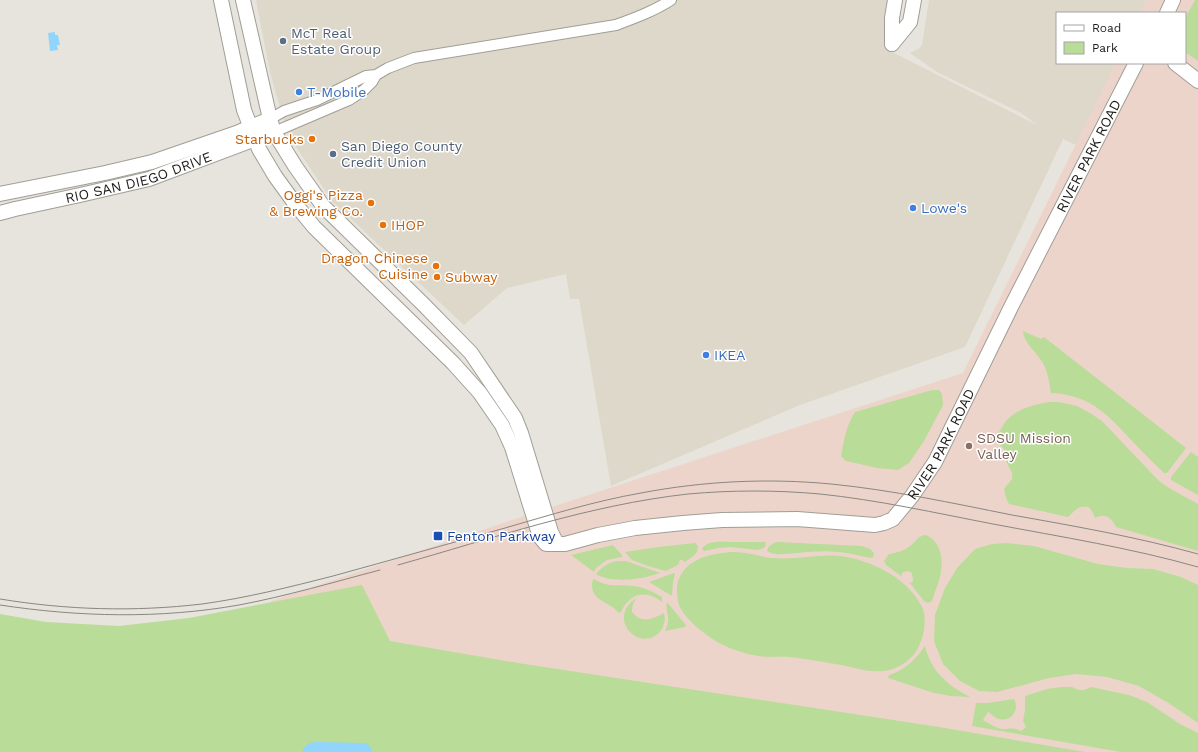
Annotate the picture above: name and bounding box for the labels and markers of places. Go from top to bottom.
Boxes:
place label: McT Real Estate Group [291,25,381,57]
marker: McT Real Estate Group [278,36,288,46]
place label: T-Mobile [307,84,366,100]
marker: T-Mobile [294,87,304,97]
place label: Starbucks [235,131,304,147]
marker: Starbucks [307,134,317,144]
place label: San Diego County Credit Union [341,138,463,170]
marker: San Diego County Credit Union [328,149,338,159]
place label: Oggi's Pizza & Brewing Co. [269,187,363,219]
marker: Oggi's Pizza & Brewing Co. [366,198,376,208]
place label: Lowe's [921,200,967,216]
marker: Lowe's [908,203,918,213]
place label: IHOP [391,217,424,233]
marker: IHOP [378,220,388,230]
place label: Dragon Chinese Cuisine [321,250,428,282]
marker: Dragon Chinese Cuisine [431,261,441,271]
place label: Subway [445,269,498,285]
marker: Subway [432,272,442,282]
place label: IKEA [714,347,746,363]
marker: IKEA [701,350,711,360]
place label: SDSU Mission Valley [977,430,1071,462]
marker: SDSU Mission Valley [964,441,974,451]
place label: Fenton Parkway [447,528,556,544]
marker: Fenton Parkway [432,530,444,542]

